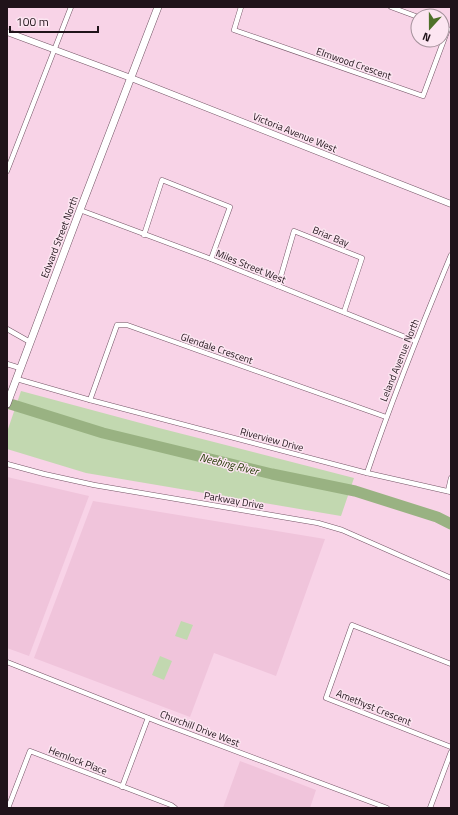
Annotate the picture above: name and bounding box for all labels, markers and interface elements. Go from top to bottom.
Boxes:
scale bar [10,8,98,34]
north arrow [410,8,450,48]
text: 100 m [16,12,49,31]
text: N [420,29,433,46]
street label: Elmwood Crescent [314,44,394,83]
street label: Victoria Avenue West [251,109,340,156]
street label: Edward Street North [37,194,82,280]
street label: Briar Bay [310,222,352,251]
street label: Miles Street West [213,246,289,288]
street label: Leland Avenue North [376,317,423,404]
street label: Glendale Crescent [179,329,255,368]
street label: Riverview Drive [238,424,305,455]
water label: Neebing River [198,449,261,479]
street label: Parkway Drive [203,488,265,513]
street label: Amethyst Crescent [334,686,414,730]
street label: Churchill Drive West [158,706,242,751]
street label: Hemlock Place [46,742,109,779]

